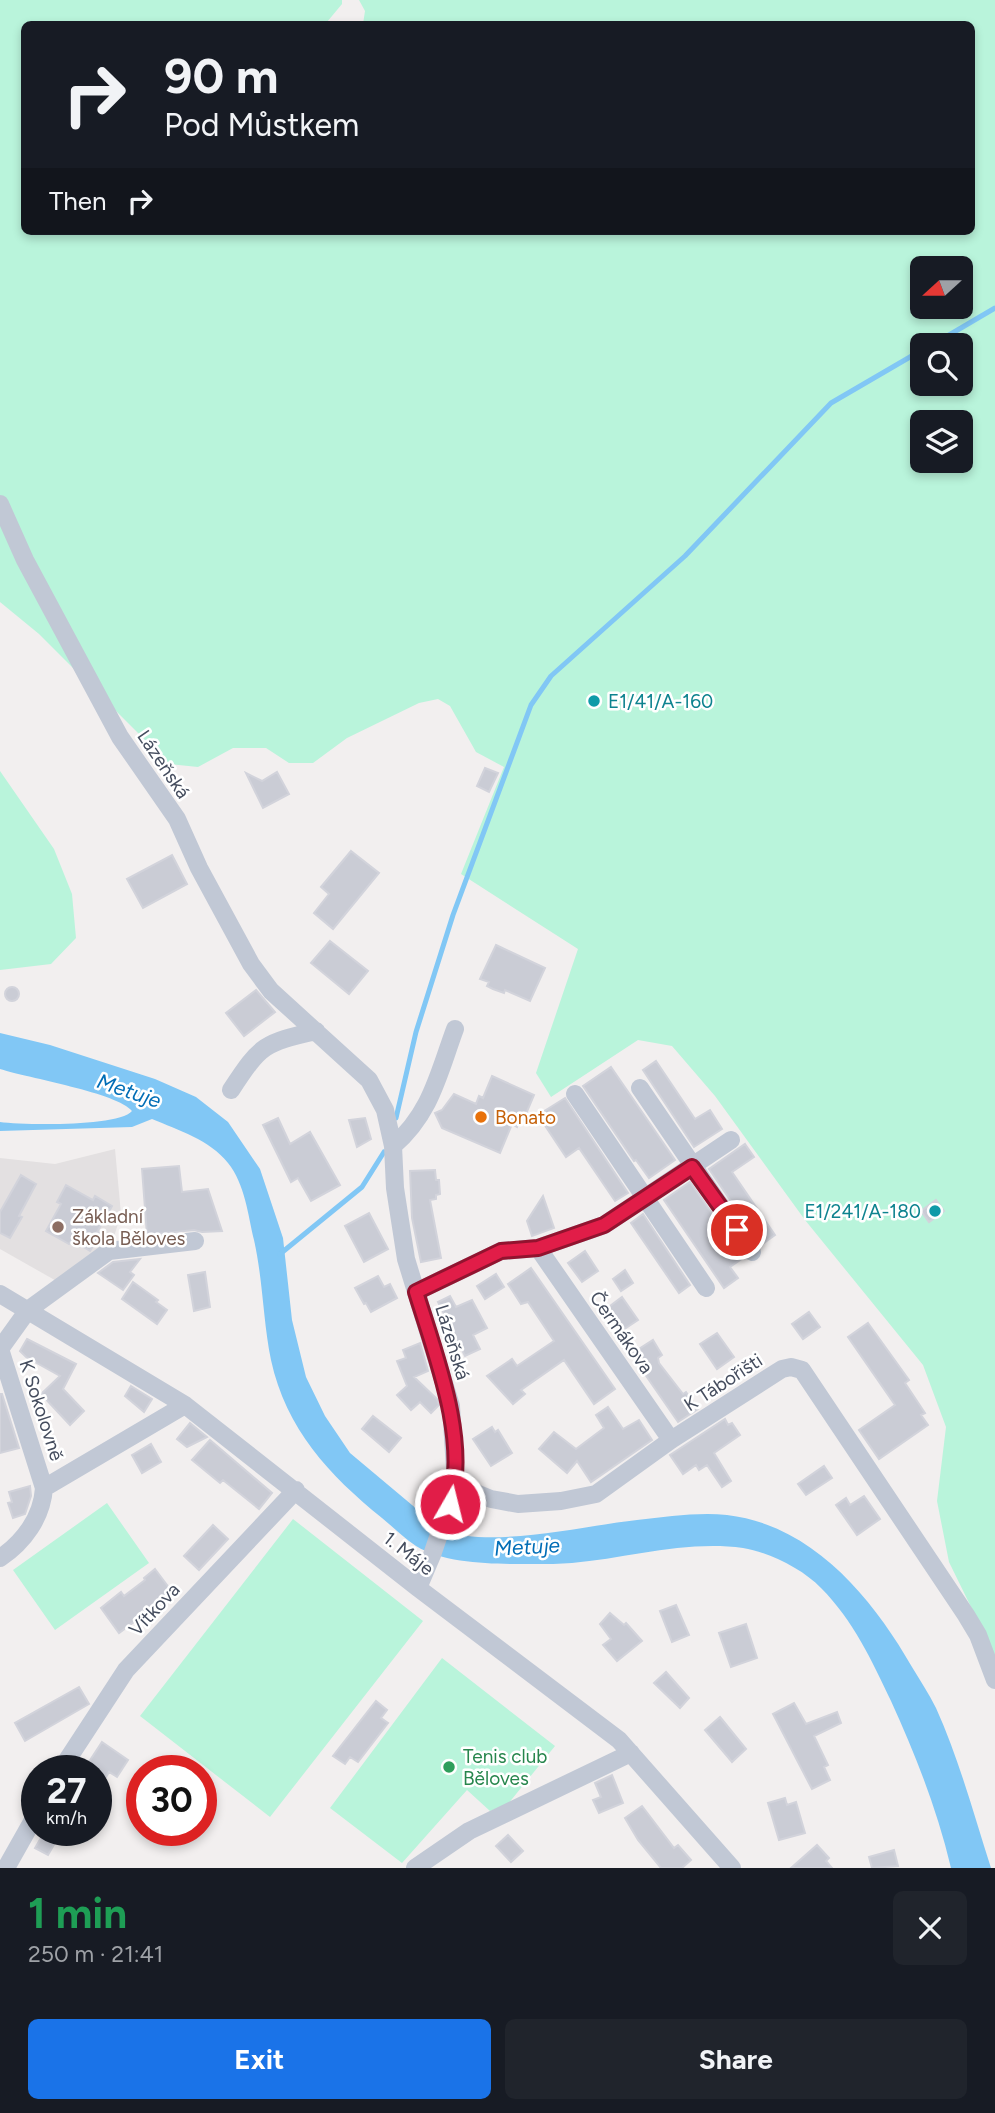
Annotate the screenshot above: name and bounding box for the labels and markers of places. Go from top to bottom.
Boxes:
place label: E1/41/A-160 [608,690,713,713]
marker: E1/41/A-160 [586,693,602,709]
place label: Bonato [495,1106,556,1129]
marker: Bonato [473,1109,489,1125]
pin [707,1200,767,1260]
place label: E1/241/A-180 [804,1200,921,1223]
marker: E1/241/A-180 [927,1203,943,1219]
place label: Základní škola Běloves [72,1205,186,1250]
marker: Základní škola Běloves [50,1219,66,1235]
place label: Tenis club Běloves [463,1745,547,1790]
marker: Tenis club Běloves [441,1759,457,1775]

